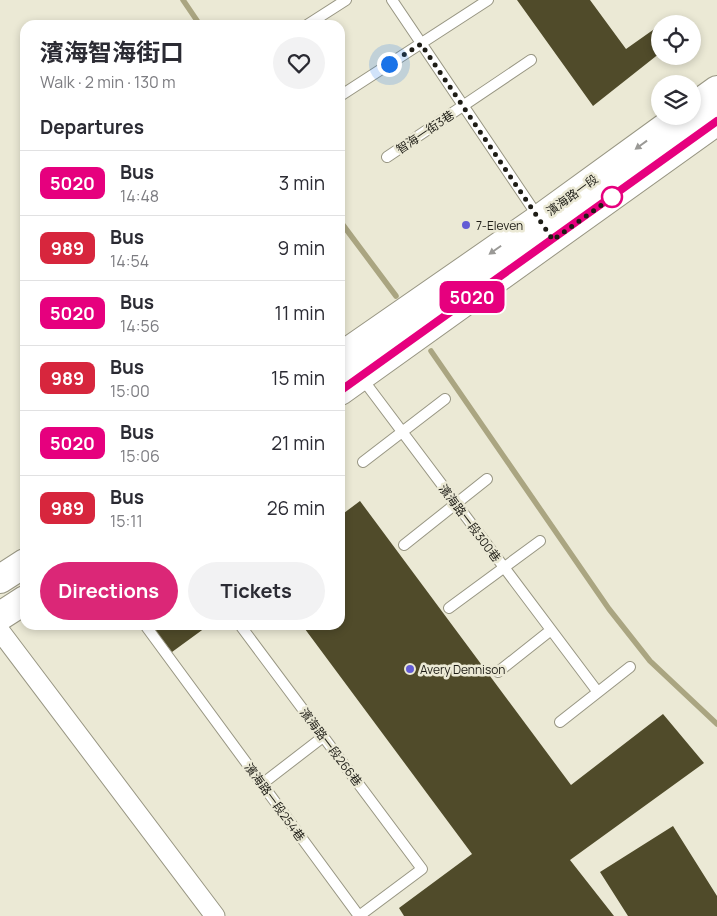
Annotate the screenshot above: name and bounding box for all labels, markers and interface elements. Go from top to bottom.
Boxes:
map controls [651,15,701,125]
button: locate [651,15,701,65]
text: 濱海智海街口 [40,35,184,68]
button: heart [273,37,325,89]
your location [377,52,402,77]
text: Walk · 2 min · 130 m [40,71,176,93]
button: layers [651,75,701,125]
street label: 智海一街3巷 [393,106,457,158]
text: Departures [40,114,144,140]
one-way arrow [634,140,648,150]
text: Bus [120,159,154,185]
text: 3 min [279,170,325,196]
street label: 濱海路一段 [543,170,601,220]
text: 5020 [50,171,95,195]
text: 14:48 [120,185,159,207]
unlabelled marker [601,186,623,208]
place label: 7-Eleven [476,217,523,234]
marker: 7-Eleven [460,219,472,231]
text: Bus [110,224,144,250]
text: 9 min [278,235,325,261]
text: 989 [51,236,84,260]
one-way arrow [488,245,502,255]
text: 14:54 [110,250,149,272]
line badge: 5020 [437,281,507,313]
text: 5020 [450,285,494,309]
text: Bus [120,289,154,315]
text: 11 min [275,300,325,326]
text: 5020 [50,301,95,325]
text: 14:56 [120,315,160,337]
text: Bus [110,354,144,380]
text: 15 min [271,365,325,391]
text: 989 [51,366,84,390]
text: 15:00 [110,380,150,402]
text: Bus [120,419,154,445]
text: 21 min [271,430,325,456]
text: 5020 [50,431,95,455]
text: 15:06 [120,445,160,467]
street label: 濱海路一段300巷 [435,481,505,565]
text: Bus [110,484,144,510]
text: 26 min [267,495,325,521]
text: 989 [51,496,84,520]
text: 15:11 [110,510,143,532]
button: Directions [40,562,178,620]
button: Tickets [188,562,325,620]
place label: Avery Dennison [420,661,505,678]
marker: Avery Dennison [404,663,416,675]
street label: 濱海路一段266巷 [296,704,366,790]
street label: 濱海路一段254巷 [241,759,309,845]

